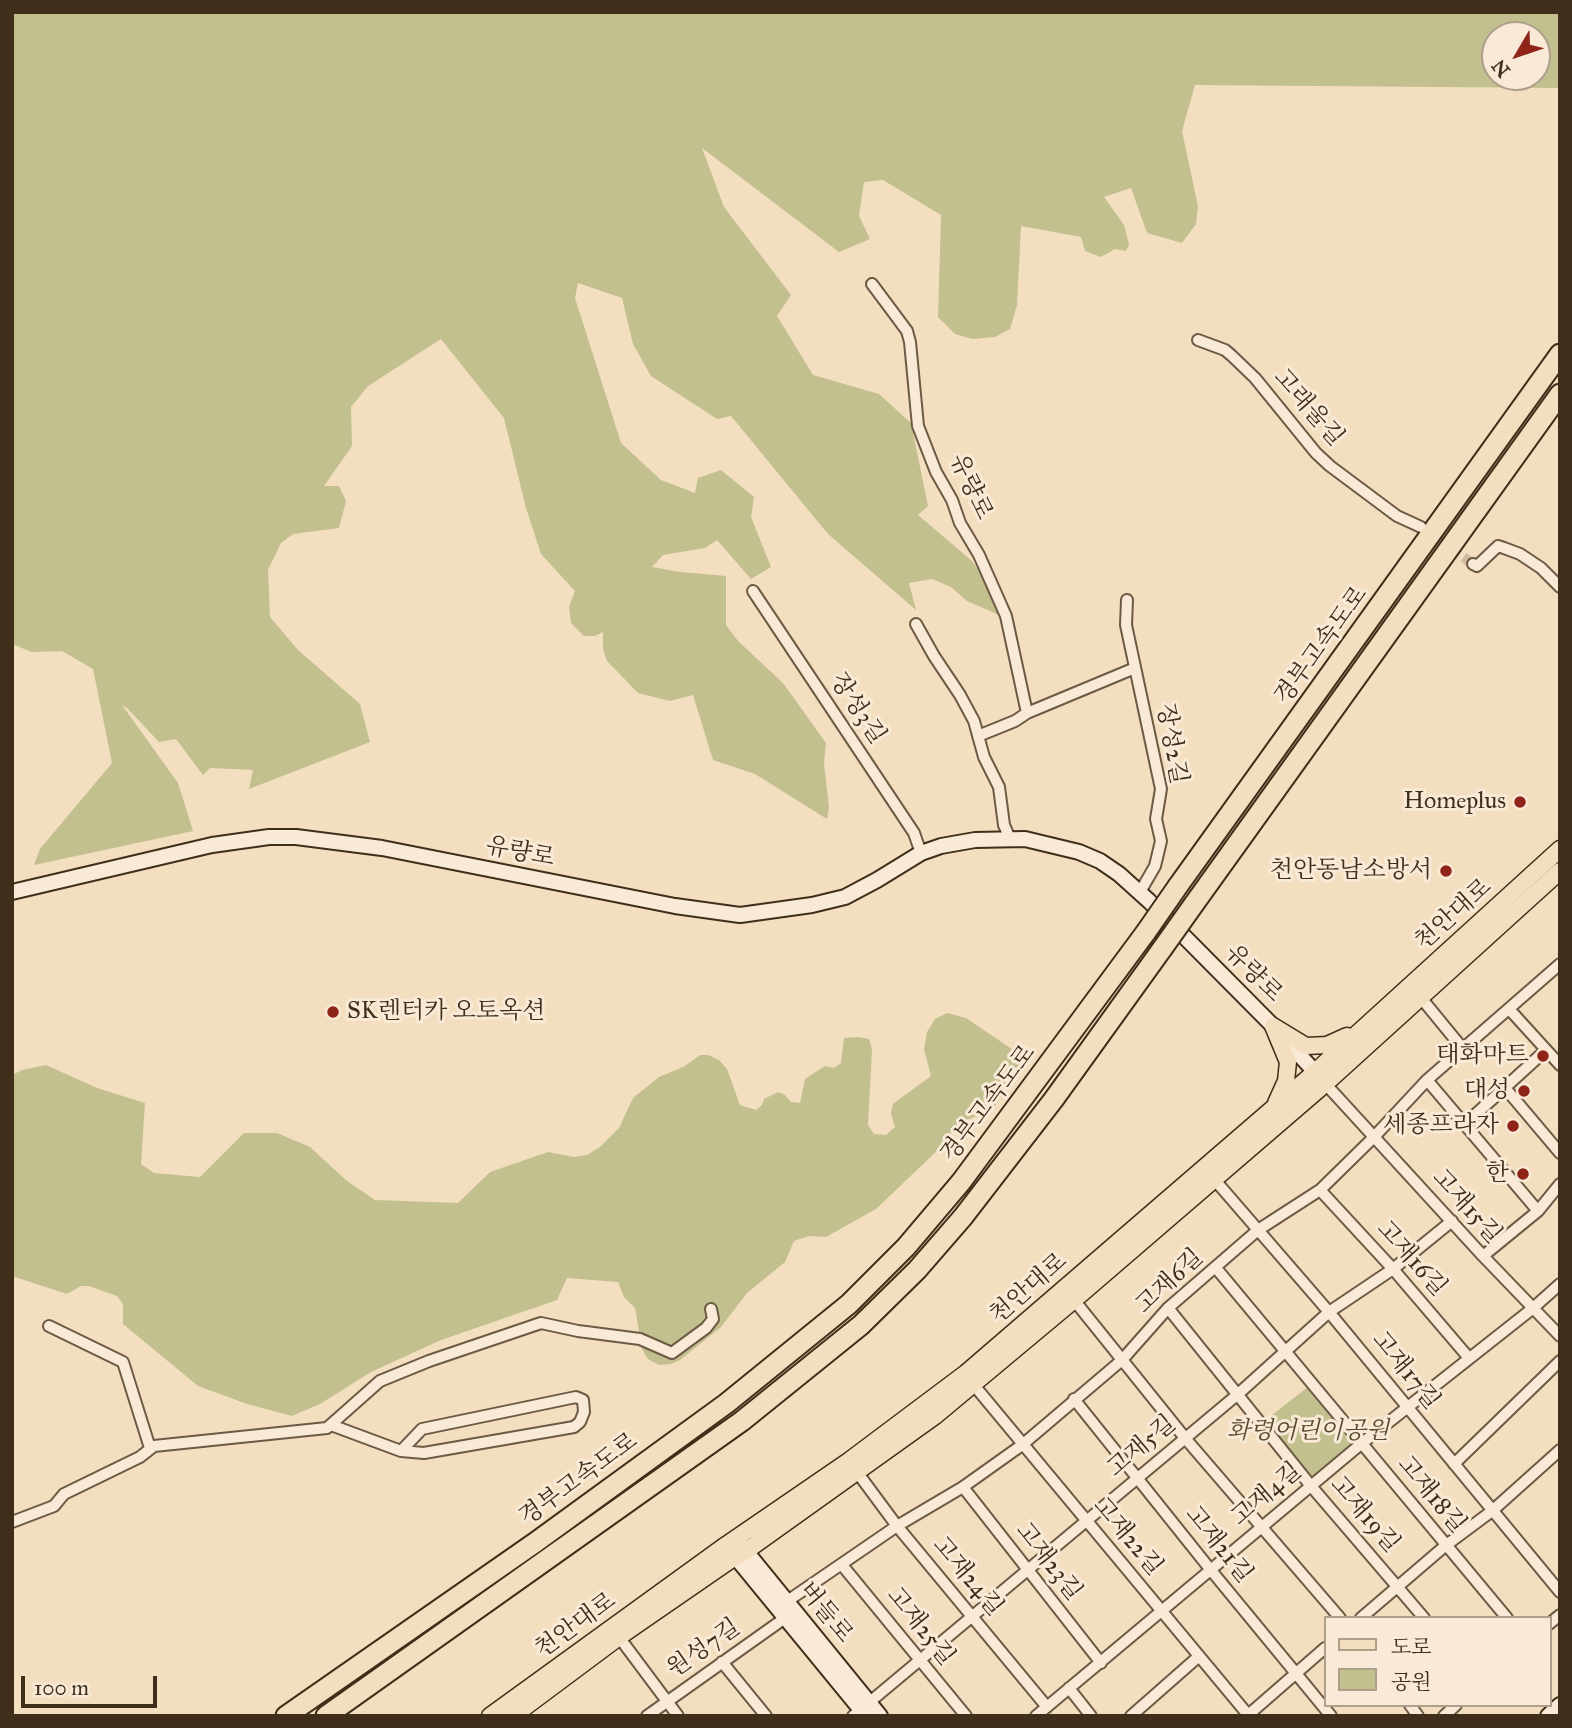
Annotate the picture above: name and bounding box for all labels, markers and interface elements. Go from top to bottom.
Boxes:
north arrow [1481,21,1551,91]
text: N [1487,55,1515,82]
street label: 고래울길 [1267,364,1349,452]
street label: 유량로 [942,449,998,525]
street label: 경부고속도로 [1269,581,1375,711]
street label: 장성3길 [823,668,891,750]
street label: 장성2길 [1150,701,1192,787]
place label: Homeplus [1403,788,1506,816]
marker: Homeplus [1512,794,1528,810]
street label: 유량로 [483,832,557,874]
place label: 천안동남소방서 [1270,857,1432,885]
marker: 천안동남소방서 [1438,863,1454,879]
street label: 천안대로 [1410,873,1498,957]
street label: 유량로 [1218,939,1288,1009]
place label: SK렌터카 오토옥션 [347,998,545,1026]
marker: SK렌터카 오토옥션 [325,1004,341,1020]
street label: 경부고속도로 [936,1040,1042,1168]
place label: 태화마트 [1436,1042,1529,1070]
marker: 태화마트 [1535,1048,1551,1064]
place label: 대성 [1464,1077,1510,1105]
marker: 대성 [1516,1083,1532,1099]
place label: 세종프라자 [1383,1112,1499,1140]
marker: 세종프라자 [1505,1118,1521,1134]
place label: 한 [1486,1160,1509,1188]
street label: 고재15길 [1425,1164,1507,1250]
marker: 한 [1515,1166,1531,1182]
street label: 고재16길 [1370,1215,1452,1303]
street label: 고재6길 [1130,1244,1210,1320]
street label: 천안대로 [985,1248,1073,1330]
street label: 고재17길 [1365,1326,1445,1416]
street label: 고재5길 [1102,1410,1182,1484]
park label: 화령어린이공원 [1227,1418,1389,1446]
street label: 경부고속도로 [514,1427,644,1533]
street label: 고재18길 [1390,1451,1472,1539]
street label: 고재4길 [1226,1457,1308,1533]
street label: 고재19길 [1323,1471,1405,1559]
street label: 고재22길 [1086,1492,1168,1582]
street label: 고재21길 [1178,1501,1258,1589]
street label: 고재23길 [1009,1517,1087,1607]
street label: 고재24길 [926,1531,1008,1623]
street label: 버들로 [792,1577,858,1649]
street label: 고재25길 [880,1582,960,1672]
street label: 천안대로 [530,1587,622,1665]
street label: 원성7길 [662,1614,746,1684]
legend [1324,1616,1551,1707]
text: 도로 [1391,1634,1432,1660]
scale bar [24,1662,161,1706]
text: 공원 [1391,1669,1432,1695]
text: 100 m [34,1675,89,1701]

